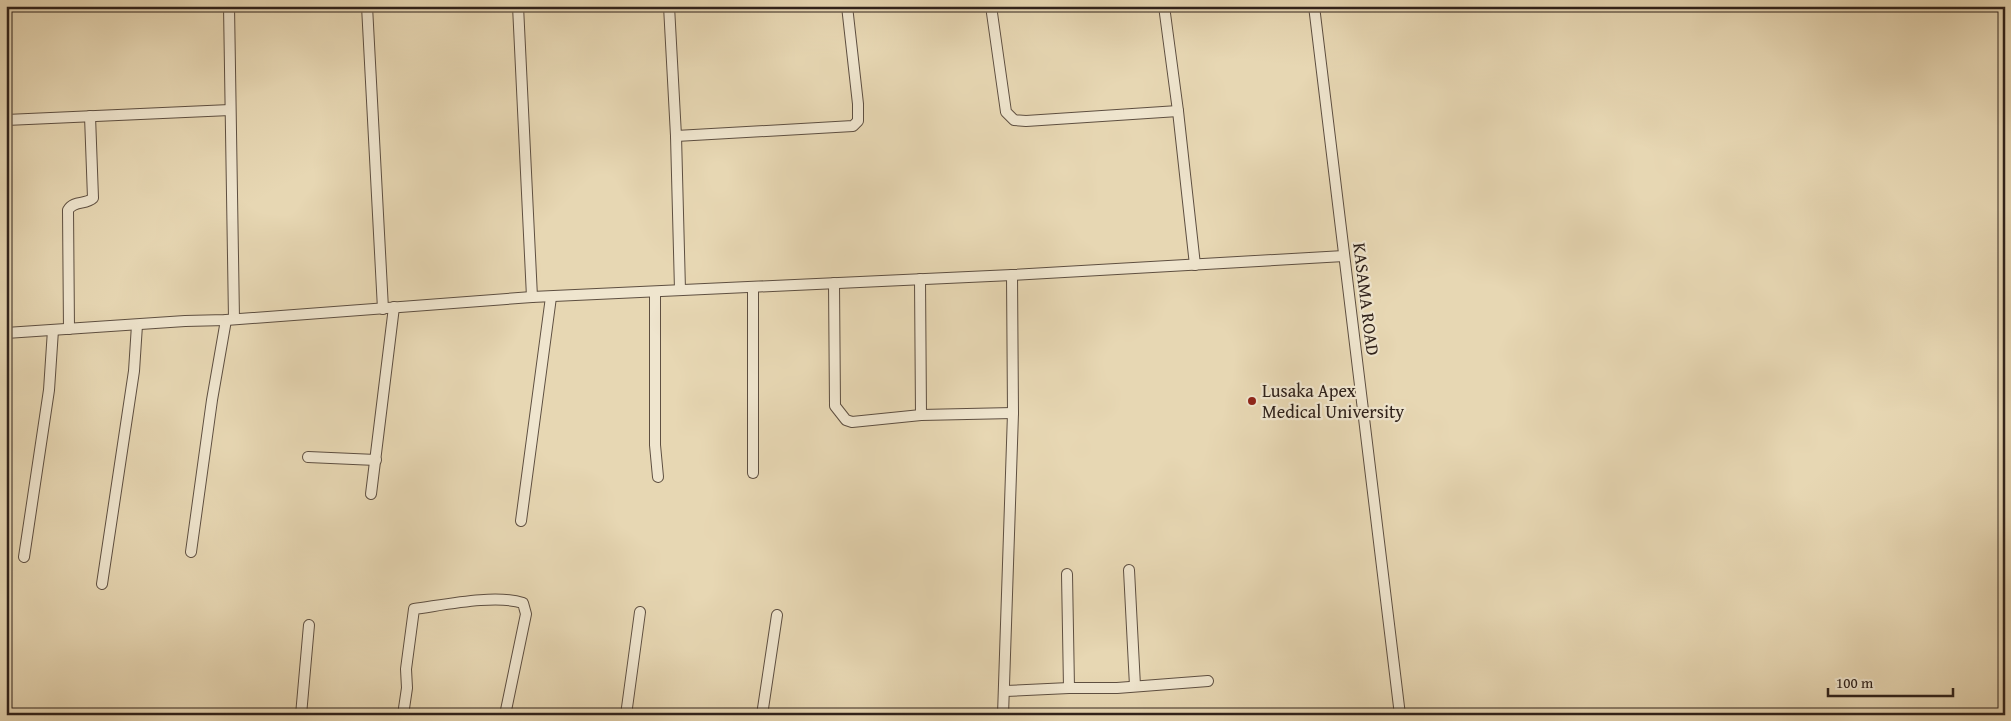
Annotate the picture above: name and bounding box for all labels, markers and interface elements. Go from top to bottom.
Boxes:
street label: KASAMA ROAD [1346,241,1387,357]
place label: Lusaka Apex Medical University [1262,377,1404,425]
marker: Lusaka Apex Medical University [1246,395,1258,407]
scale bar [1828,666,1954,698]
text: 100 m [1836,672,1874,693]

